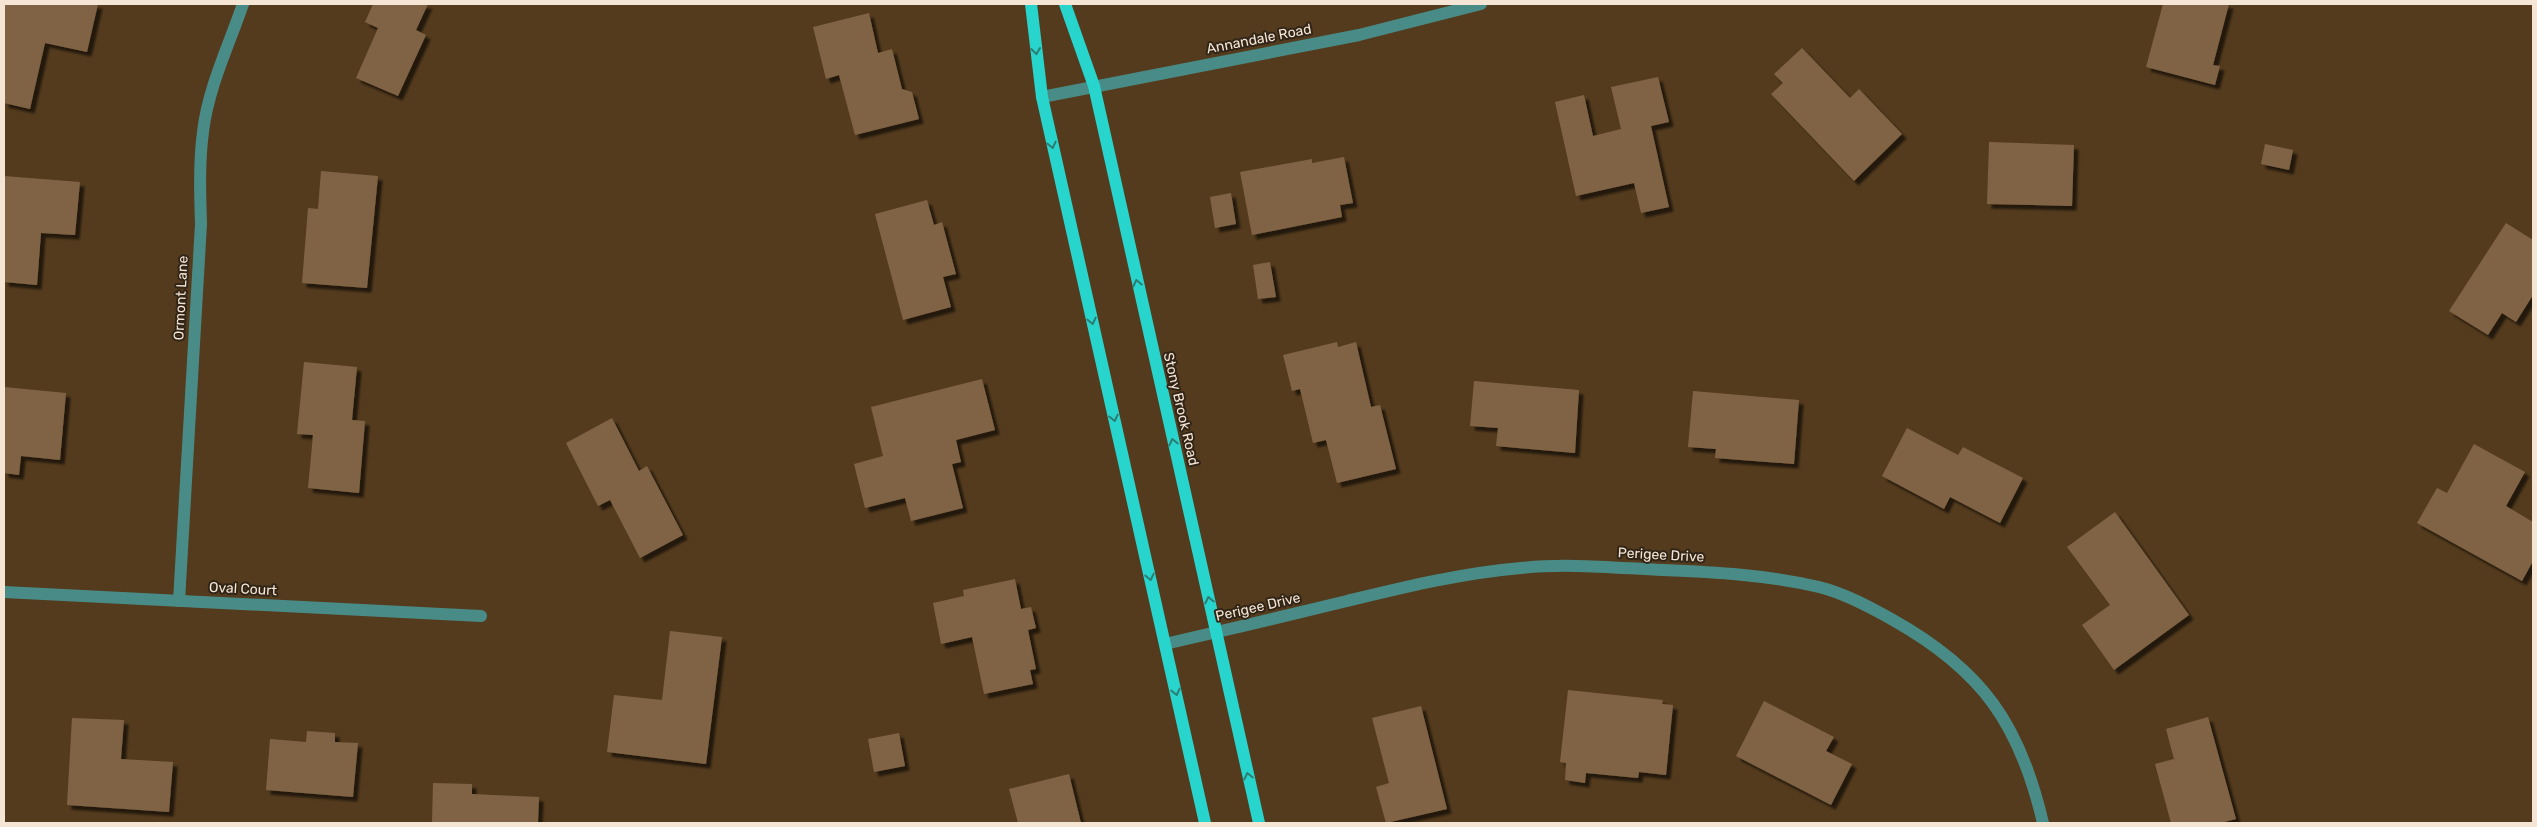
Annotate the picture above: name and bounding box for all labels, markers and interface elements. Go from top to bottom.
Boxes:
street label: Annandale Road [1205,20,1313,58]
one-way arrow [1030,47,1041,55]
one-way arrow [1046,140,1057,149]
street label: Ormont Lane [170,255,192,341]
one-way arrow [1133,279,1143,288]
one-way arrow [1086,316,1097,325]
street label: Stony Brook Road [1160,351,1202,467]
one-way arrow [1108,414,1119,423]
one-way arrow [1168,437,1179,446]
street label: Perigee Drive [1617,544,1705,566]
one-way arrow [1144,572,1155,581]
street label: Oval Court [209,579,278,599]
street label: Perigee Drive [1214,589,1302,625]
one-way arrow [1204,596,1215,605]
one-way arrow [1170,687,1180,696]
one-way arrow [1243,771,1254,780]

